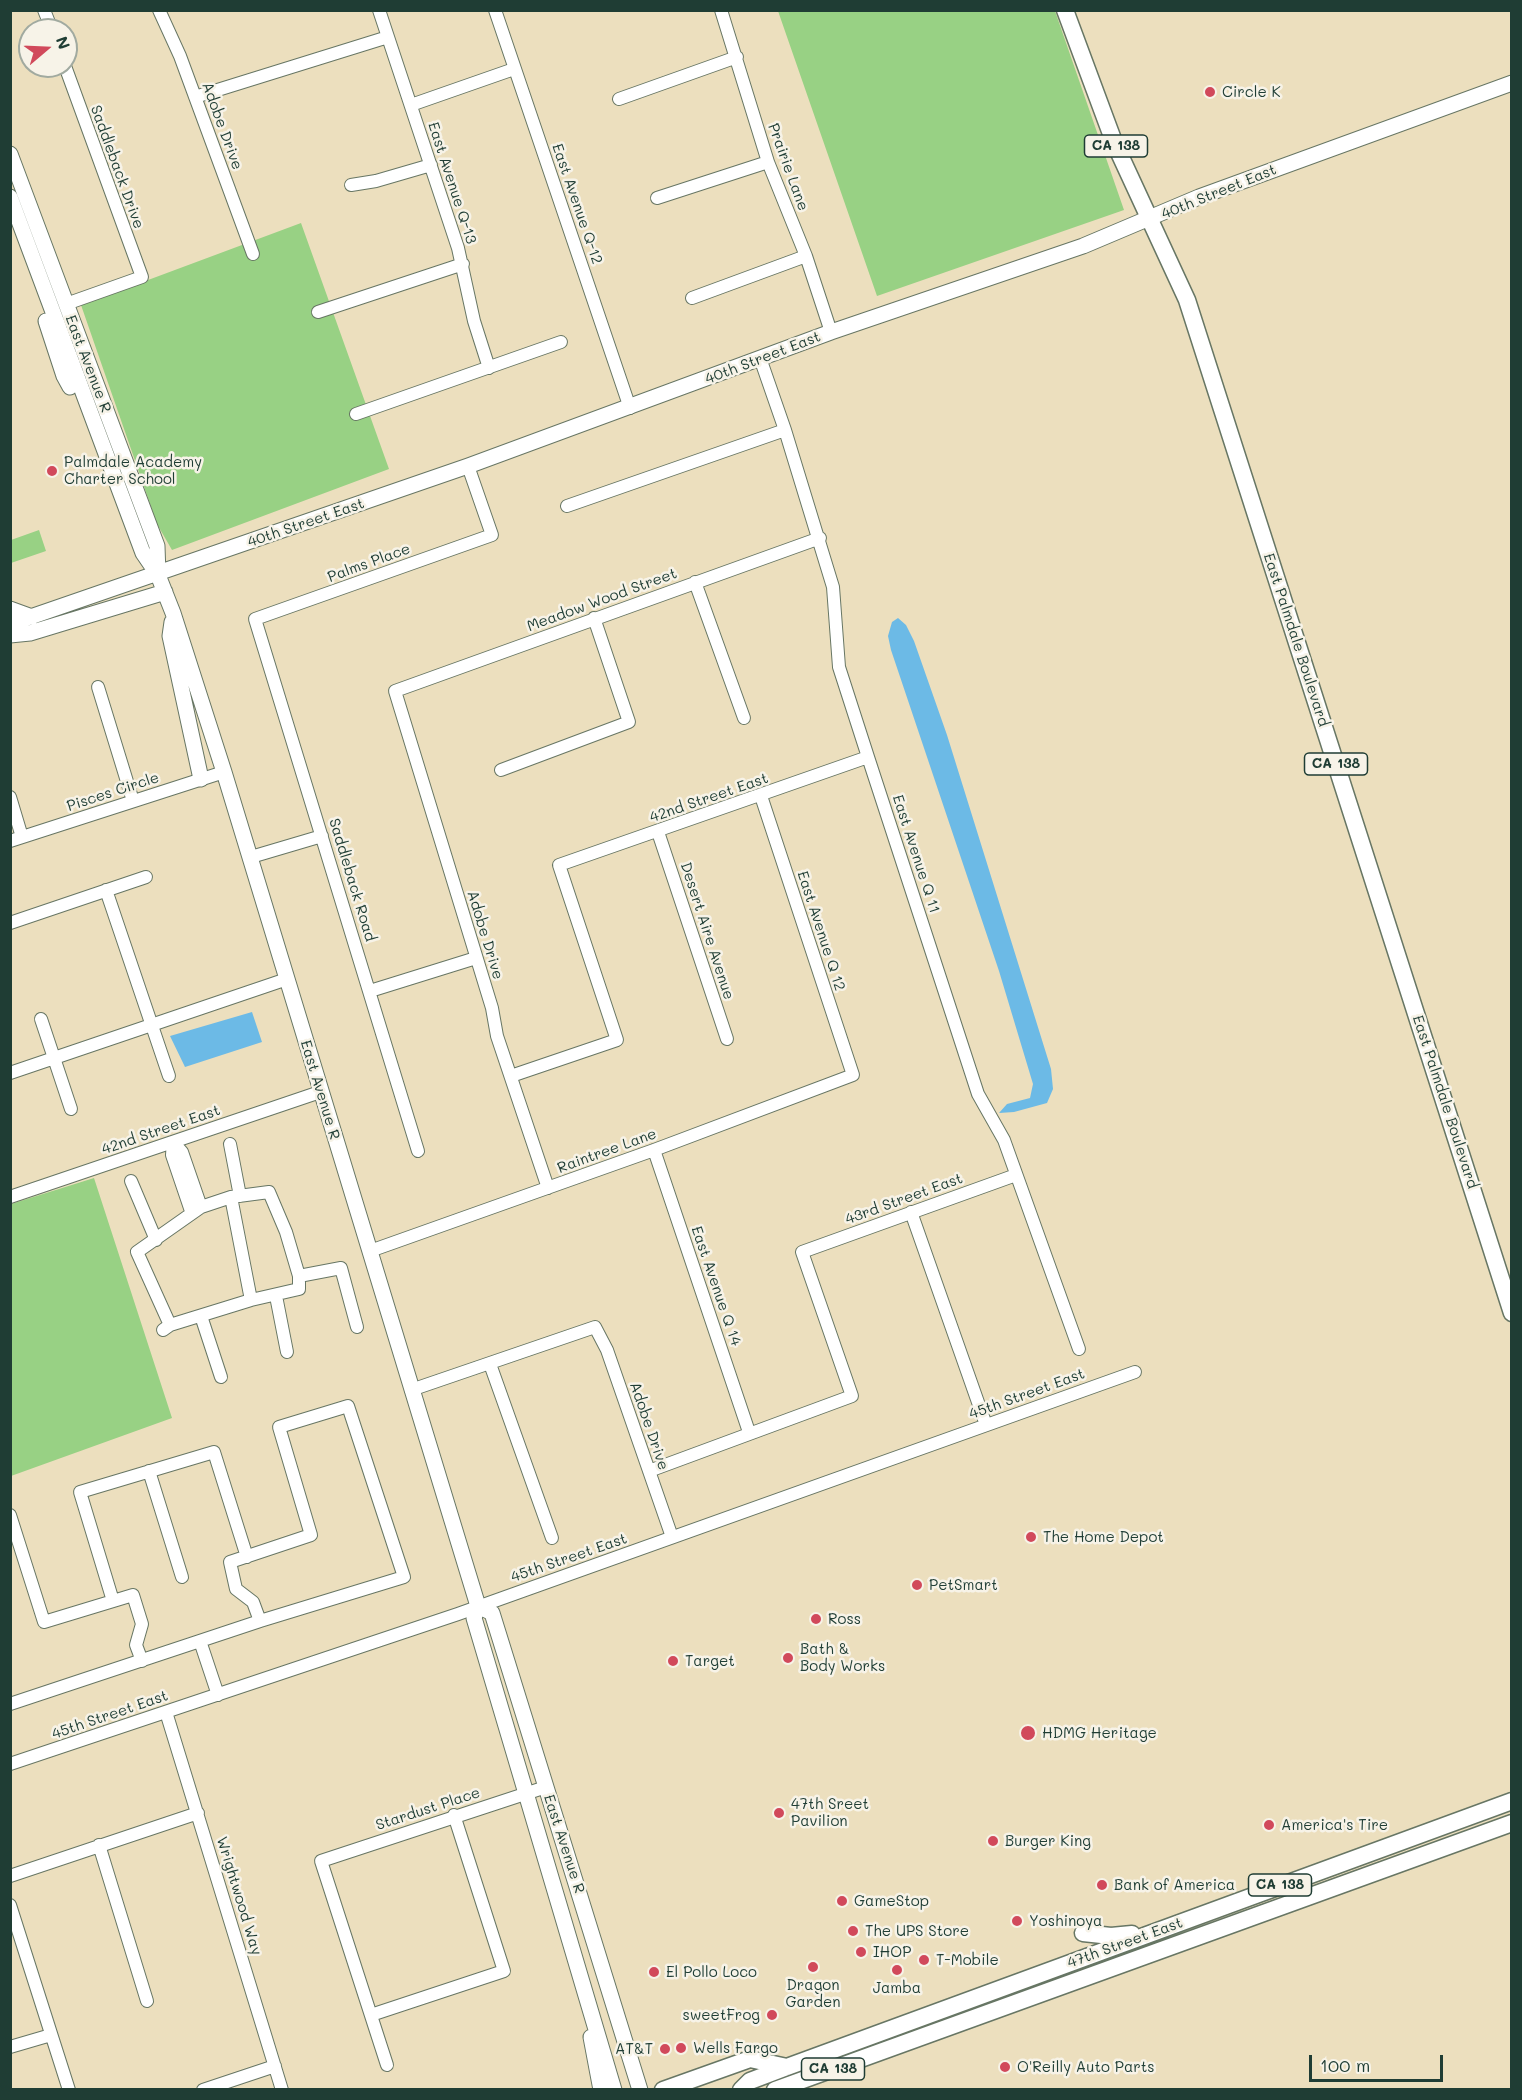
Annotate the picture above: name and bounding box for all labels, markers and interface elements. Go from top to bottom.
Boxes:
north arrow [18,18,78,78]
text: N [52,33,76,52]
street label: Adobe Drive [198,80,246,172]
place label: Circle K [1222,83,1281,101]
marker: Circle K [1203,85,1217,99]
street label: Saddleback Drive [86,103,148,231]
street label: East Avenue Q-13 [424,120,480,246]
street label: Prairie Lane [764,121,812,213]
road number: CA 138 [1084,135,1148,157]
street label: East Avenue Q-12 [548,141,606,267]
street label: 40th Street East [1159,161,1279,223]
street label: East Avenue R [61,313,115,415]
street label: 40th Street East [703,328,823,388]
place label: Palmdale Academy Charter School [64,453,202,488]
marker: Palmdale Academy Charter School [45,464,59,478]
street label: 40th Street East [245,495,367,551]
street label: Palms Place [325,540,413,586]
street label: East Palmdale Boulevard [1259,551,1333,729]
street label: Meadow Wood Street [524,564,680,636]
road number: CA 138 [1304,753,1368,775]
street label: Pisces Circle [65,769,161,815]
street label: 42nd Street East [647,769,771,827]
street label: East Avenue Q 11 [888,793,944,915]
street label: Saddleback Road [325,816,379,944]
street label: Desert Aire Avenue [676,860,738,1002]
street label: East Avenue Q 12 [793,869,849,993]
street label: Adobe Drive [463,888,507,982]
street label: East Palmdale Boulevard [1408,1013,1482,1191]
street label: East Avenue R [296,1038,344,1142]
street label: 42nd Street East [99,1101,223,1159]
street label: Raintree Lane [555,1125,659,1177]
street label: 43rd Street East [843,1169,965,1229]
street label: East Avenue Q 14 [687,1224,745,1348]
street label: 45th Street East [967,1365,1087,1423]
street label: Adobe Drive [626,1380,672,1472]
place label: The Home Depot [1043,1528,1164,1546]
street label: 45th Street East [508,1530,630,1586]
marker: The Home Depot [1024,1530,1038,1544]
place label: PetSmart [929,1576,998,1594]
marker: PetSmart [910,1578,924,1592]
place label: Ross [828,1610,861,1628]
marker: Ross [809,1612,823,1626]
place label: Bath & Body Works [800,1640,885,1675]
marker: Bath & Body Works [781,1651,795,1665]
place label: Target [685,1652,735,1670]
marker: Target [666,1654,680,1668]
street label: 45th Street East [49,1687,171,1743]
marker: HDMG Heritage [1019,1724,1037,1742]
place label: HDMG Heritage [1042,1724,1157,1742]
street label: Stardust Place [374,1784,482,1834]
street label: East Avenue R [540,1792,588,1896]
place label: 47th Sreet Pavilion [791,1795,869,1830]
marker: 47th Sreet Pavilion [772,1806,786,1820]
place label: America's Tire [1281,1816,1388,1834]
marker: America's Tire [1262,1818,1276,1832]
place label: Burger King [1005,1832,1091,1850]
street label: Wrightwood Way [212,1834,266,1958]
marker: Burger King [986,1834,1000,1848]
road number: CA 138 [1248,1874,1312,1896]
place label: Bank of America [1114,1876,1235,1894]
marker: Bank of America [1095,1878,1109,1892]
place label: GameStop [854,1892,929,1910]
marker: GameStop [835,1894,849,1908]
place label: Yoshinoya [1029,1912,1102,1930]
marker: Yoshinoya [1010,1914,1024,1928]
street label: 47th Street East [1065,1914,1185,1972]
place label: The UPS Store [865,1922,969,1940]
marker: The UPS Store [846,1924,860,1938]
place label: IHOP [873,1943,911,1961]
marker: IHOP [854,1945,868,1959]
place label: T-Mobile [936,1951,999,1969]
marker: T-Mobile [917,1953,931,1967]
marker: Dragon Garden [806,1960,820,1974]
place label: El Pollo Loco [666,1963,757,1981]
marker: Jamba [890,1963,904,1977]
marker: El Pollo Loco [647,1965,661,1979]
place label: Dragon Garden [785,1976,841,2011]
place label: Jamba [873,1979,921,1997]
place label: sweetFrog [682,2006,760,2024]
marker: sweetFrog [765,2008,779,2022]
place label: Wells Fargo [693,2039,778,2057]
place label: AT&T [615,2040,653,2058]
marker: Wells Fargo [674,2041,688,2055]
marker: AT&T [658,2042,672,2056]
scale bar [1312,2043,1446,2081]
text: 100 m [1320,2053,1370,2077]
road number: CA 138 [802,2058,864,2080]
place label: O'Reilly Auto Parts [1017,2058,1155,2076]
marker: O'Reilly Auto Parts [998,2060,1012,2074]

